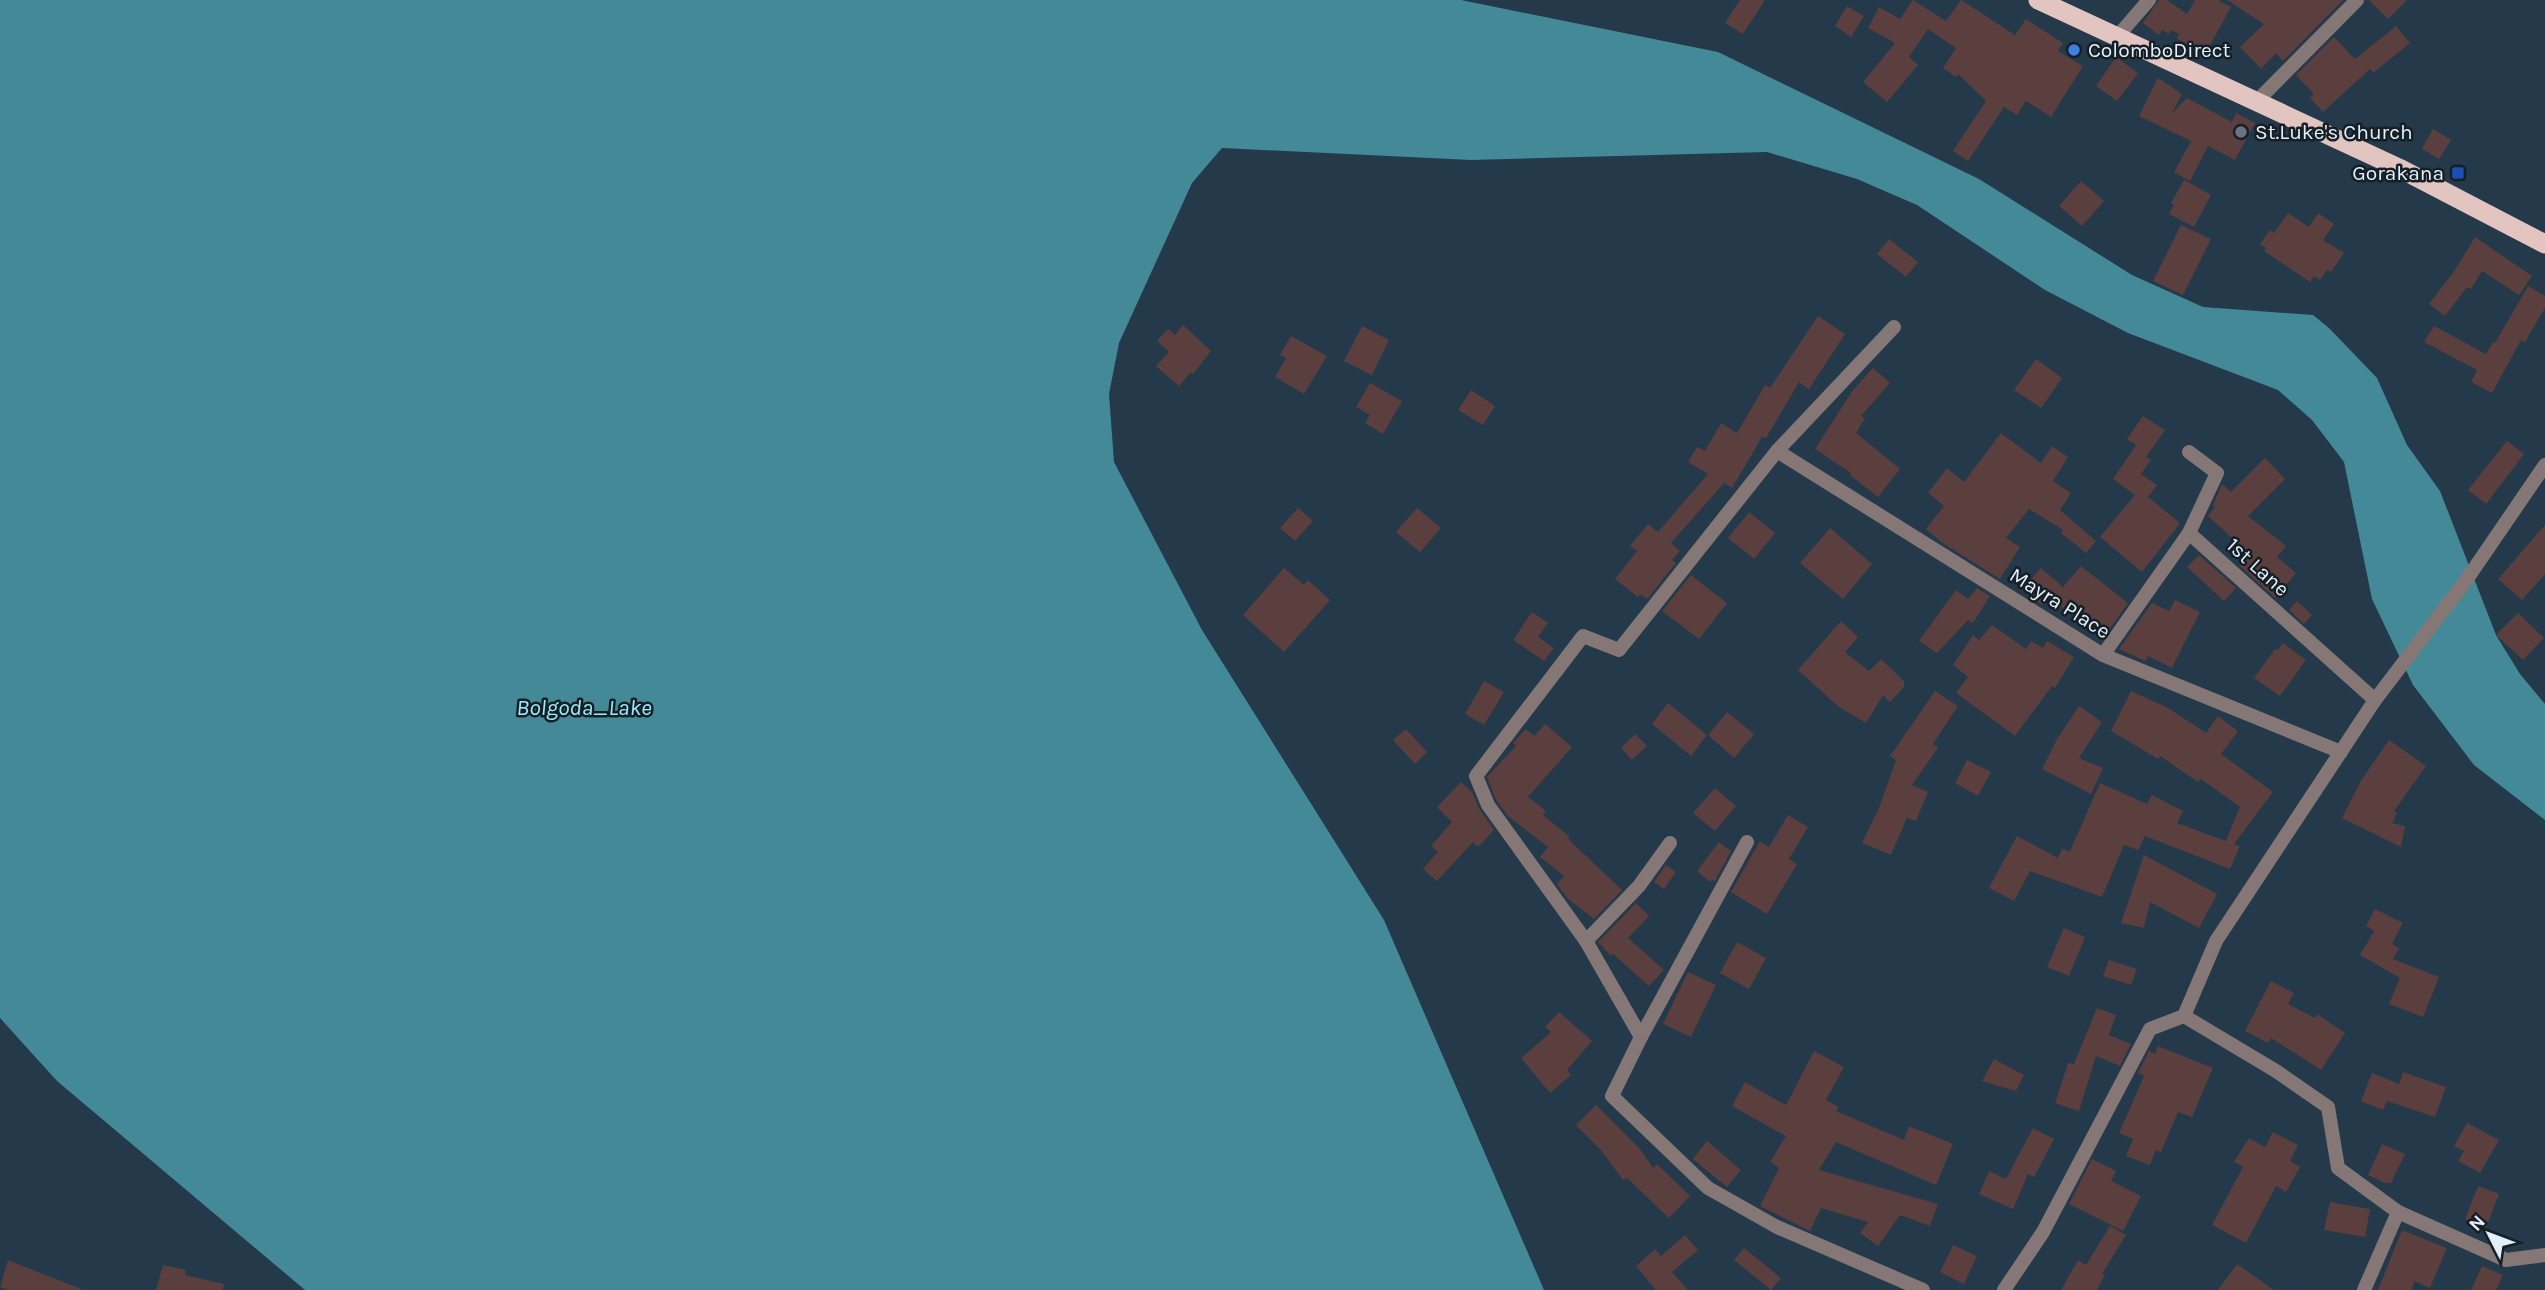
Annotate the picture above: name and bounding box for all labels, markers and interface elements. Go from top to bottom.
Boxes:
place label: ColomboDirect [2088,38,2231,62]
marker: ColomboDirect [2066,42,2082,58]
place label: St.Luke's Church [2255,120,2413,144]
marker: St.Luke's Church [2233,124,2249,140]
place label: Gorakana [2352,161,2444,185]
marker: Gorakana [2450,165,2466,181]
street label: 1st Lane [2222,533,2294,601]
street label: Mayra Place [2005,563,2115,643]
water label: Bolgoda_Lake [516,694,652,721]
north arrow [2454,1199,2524,1269]
text: N [2464,1211,2490,1236]

